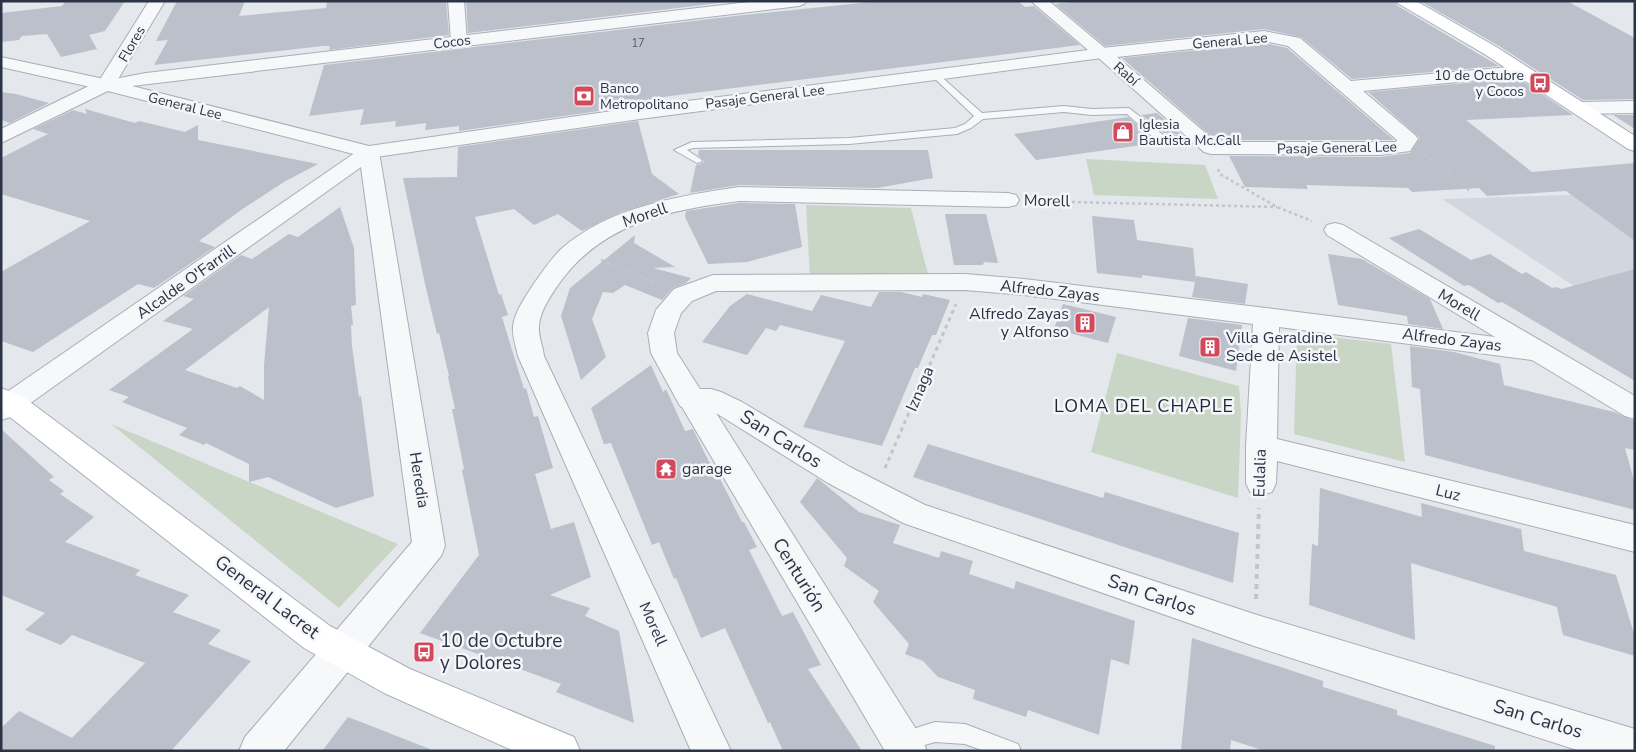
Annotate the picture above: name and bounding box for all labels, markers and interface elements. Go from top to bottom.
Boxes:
street label: Flores [114,22,150,65]
street label: General Lee [1192,28,1268,54]
street label: Cocos [432,30,472,54]
house number: 17 [631,36,645,51]
street label: Rabí [1109,58,1143,91]
place label: 10 de Octubre y Cocos [1434,66,1524,101]
bus stop icon: 10 de Octubre y Cocos [1528,71,1552,95]
place label: Banco Metropolitano [600,79,689,114]
street label: Pasaje General Lee [704,80,826,114]
bank icon: Banco Metropolitano [572,84,596,108]
street label: General Lee [146,88,224,124]
place label: Iglesia Bautista Mc.Call [1139,115,1241,150]
shop icon: Iglesia Bautista Mc.Call [1111,120,1135,144]
street label: Pasaje General Lee [1277,137,1397,159]
street label: Morell [1024,190,1071,212]
street label: Morell [620,197,671,233]
street label: Alcalde O'Farrill [132,240,240,324]
street label: Alfredo Zayas [999,275,1101,307]
street label: Morell [1434,284,1485,326]
place label: Alfredo Zayas y Alfonso [969,303,1069,343]
building icon: Alfredo Zayas y Alfonso [1073,311,1097,335]
street label: Alfredo Zayas [1401,323,1503,357]
place label: Villa Geraldine. Sede de Asistel [1225,327,1338,367]
building icon: Villa Geraldine. Sede de Asistel [1198,335,1222,359]
street label: Iznaga [901,363,939,415]
district label: LOMA DEL CHAPLE [1054,394,1234,418]
street label: San Carlos [735,404,827,474]
street label: Eulalia [1248,448,1272,498]
street label: Heredia [404,450,434,510]
temple icon: garage [654,457,678,481]
place label: garage [682,458,732,480]
street label: Luz [1433,479,1463,507]
street label: Centurión [766,533,832,617]
street label: General Lacret [209,549,325,645]
street label: San Carlos [1104,568,1200,622]
street label: Morell [634,598,673,650]
place label: 10 de Octubre y Dolores [440,628,562,676]
bus stop icon: 10 de Octubre y Dolores [412,640,436,664]
street label: San Carlos [1490,693,1586,745]

